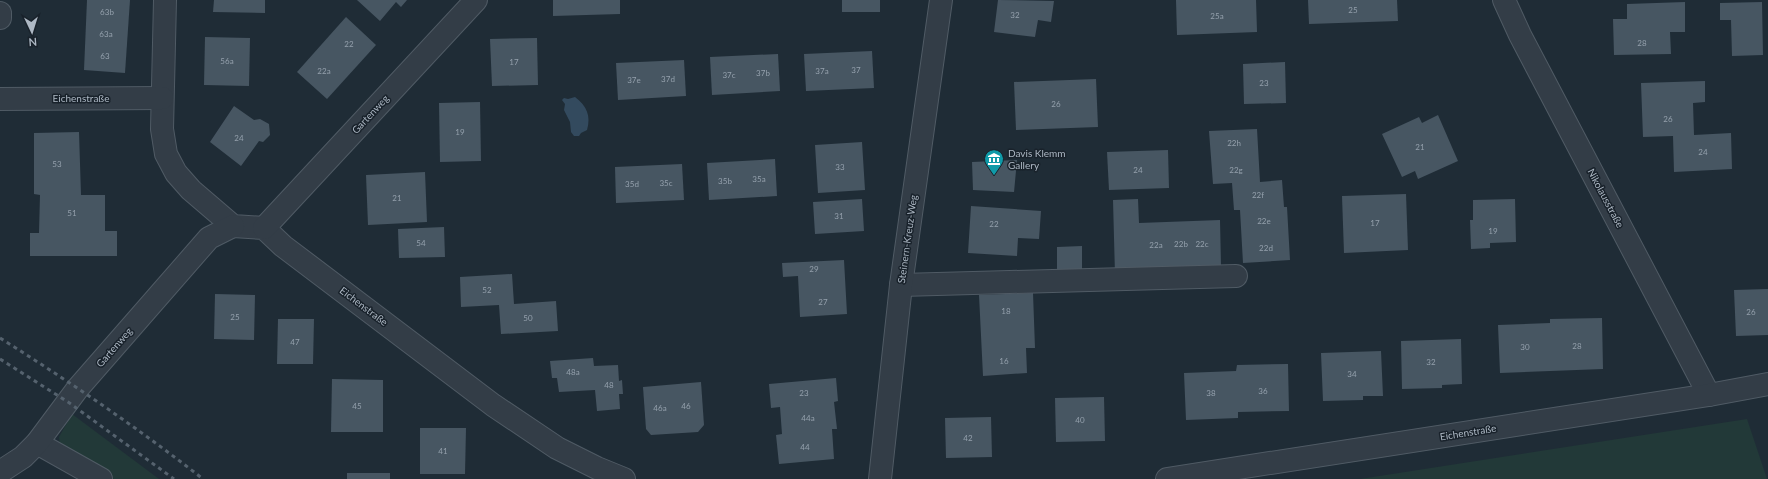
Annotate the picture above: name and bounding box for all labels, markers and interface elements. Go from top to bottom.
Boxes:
house number: 25 [1348,5,1358,15]
house number: 63b [100,7,114,17]
house number: 32 [1010,10,1020,20]
house number: 25a [1210,11,1224,21]
north arrow [12,12,52,52]
house number: 63a [99,29,113,39]
text: N [28,36,37,49]
house number: 28 [1637,38,1647,48]
house number: 22 [344,39,354,49]
house number: 63 [100,51,110,61]
house number: 56a [220,56,234,66]
house number: 17 [509,57,519,67]
house number: 37 [851,65,861,75]
house number: 22a [317,66,331,76]
house number: 37a [815,66,829,76]
house number: 37b [756,68,770,78]
house number: 37c [722,70,736,80]
house number: 37d [661,74,675,84]
house number: 37e [627,75,641,85]
house number: 23 [1259,78,1269,88]
street label: Eichenstraße [53,92,109,104]
street label: Gartenweg [349,92,391,136]
house number: 26 [1051,99,1061,109]
house number: 26 [1663,114,1673,124]
house number: 19 [455,127,465,137]
house number: 24 [234,133,244,143]
house number: 22h [1227,138,1241,148]
house number: 21 [1415,142,1425,152]
place label: Davis Klemm Gallery [1008,147,1066,171]
house number: 24 [1698,147,1708,157]
museum icon: Davis Klemm Gallery [983,148,1005,176]
house number: 53 [52,159,62,169]
house number: 33 [835,162,845,172]
house number: 24 [1133,165,1143,175]
house number: 22g [1229,165,1243,175]
street label: Nikolausstraße [1585,166,1627,230]
house number: 35a [752,174,766,184]
house number: 35b [718,176,732,186]
house number: 35c [659,178,673,188]
house number: 35d [625,179,639,189]
house number: 22f [1252,190,1264,200]
house number: 21 [392,193,402,203]
street label: Steinern-Kreuz-Weg [895,194,919,284]
house number: 51 [67,208,77,218]
house number: 31 [834,211,844,221]
house number: 22e [1257,216,1271,226]
house number: 17 [1370,218,1380,228]
house number: 22 [989,219,999,229]
house number: 19 [1488,226,1498,236]
house number: 54 [416,238,426,248]
house number: 22b [1174,239,1188,249]
house number: 22c [1195,239,1209,249]
house number: 22a [1149,240,1163,250]
house number: 22d [1259,243,1273,253]
house number: 29 [809,264,819,274]
street label: Eichenstraße [338,284,390,328]
house number: 52 [482,285,492,295]
house number: 27 [818,297,828,307]
house number: 18 [1001,306,1011,316]
house number: 26 [1746,307,1756,317]
house number: 25 [230,312,240,322]
house number: 50 [523,313,533,323]
street label: Gartenweg [94,325,134,369]
house number: 47 [290,337,300,347]
house number: 28 [1572,341,1582,351]
house number: 30 [1520,342,1530,352]
house number: 16 [999,356,1009,366]
house number: 32 [1426,357,1436,367]
house number: 48a [566,367,580,377]
house number: 34 [1347,369,1357,379]
house number: 48 [604,380,614,390]
house number: 36 [1258,386,1268,396]
house number: 23 [799,388,809,398]
house number: 38 [1206,388,1216,398]
house number: 45 [352,401,362,411]
house number: 46 [681,401,691,411]
house number: 46a [653,403,667,413]
house number: 44a [801,413,815,423]
house number: 40 [1075,415,1085,425]
street label: Eichenstraße [1439,422,1497,442]
house number: 42 [963,433,973,443]
house number: 44 [800,442,810,452]
house number: 41 [438,446,448,456]

